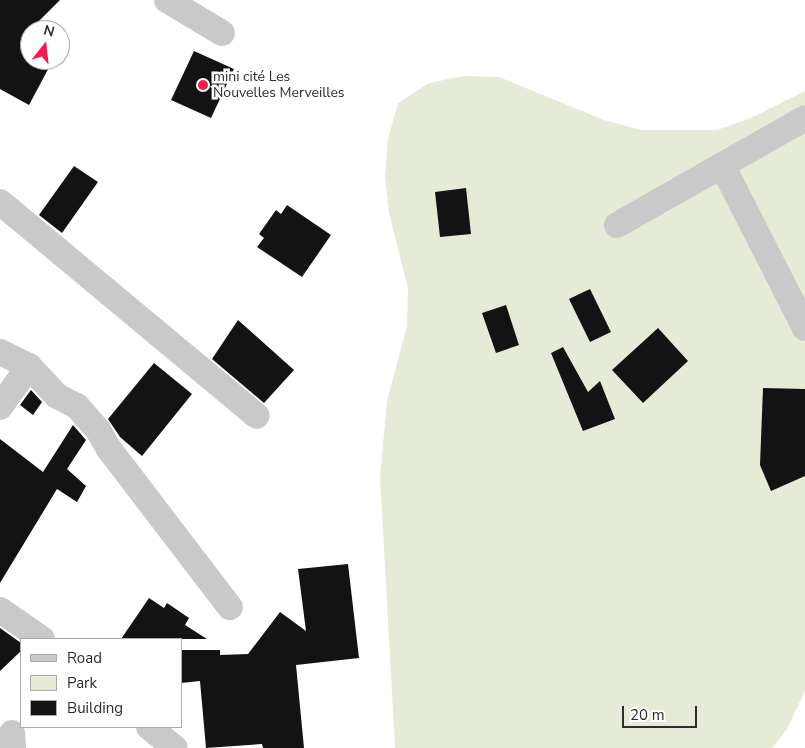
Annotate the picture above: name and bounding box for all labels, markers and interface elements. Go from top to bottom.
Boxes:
north arrow [20,20,70,70]
text: N [41,20,57,42]
place label: mini cité Les Nouvelles Merveilles [213,69,345,102]
marker: mini cité Les Nouvelles Merveilles [197,79,209,91]
legend [20,638,182,728]
text: Road [67,648,102,668]
text: Park [67,673,97,693]
scale bar [625,696,700,728]
text: Building [67,698,123,718]
text: 20 m [630,705,665,725]

